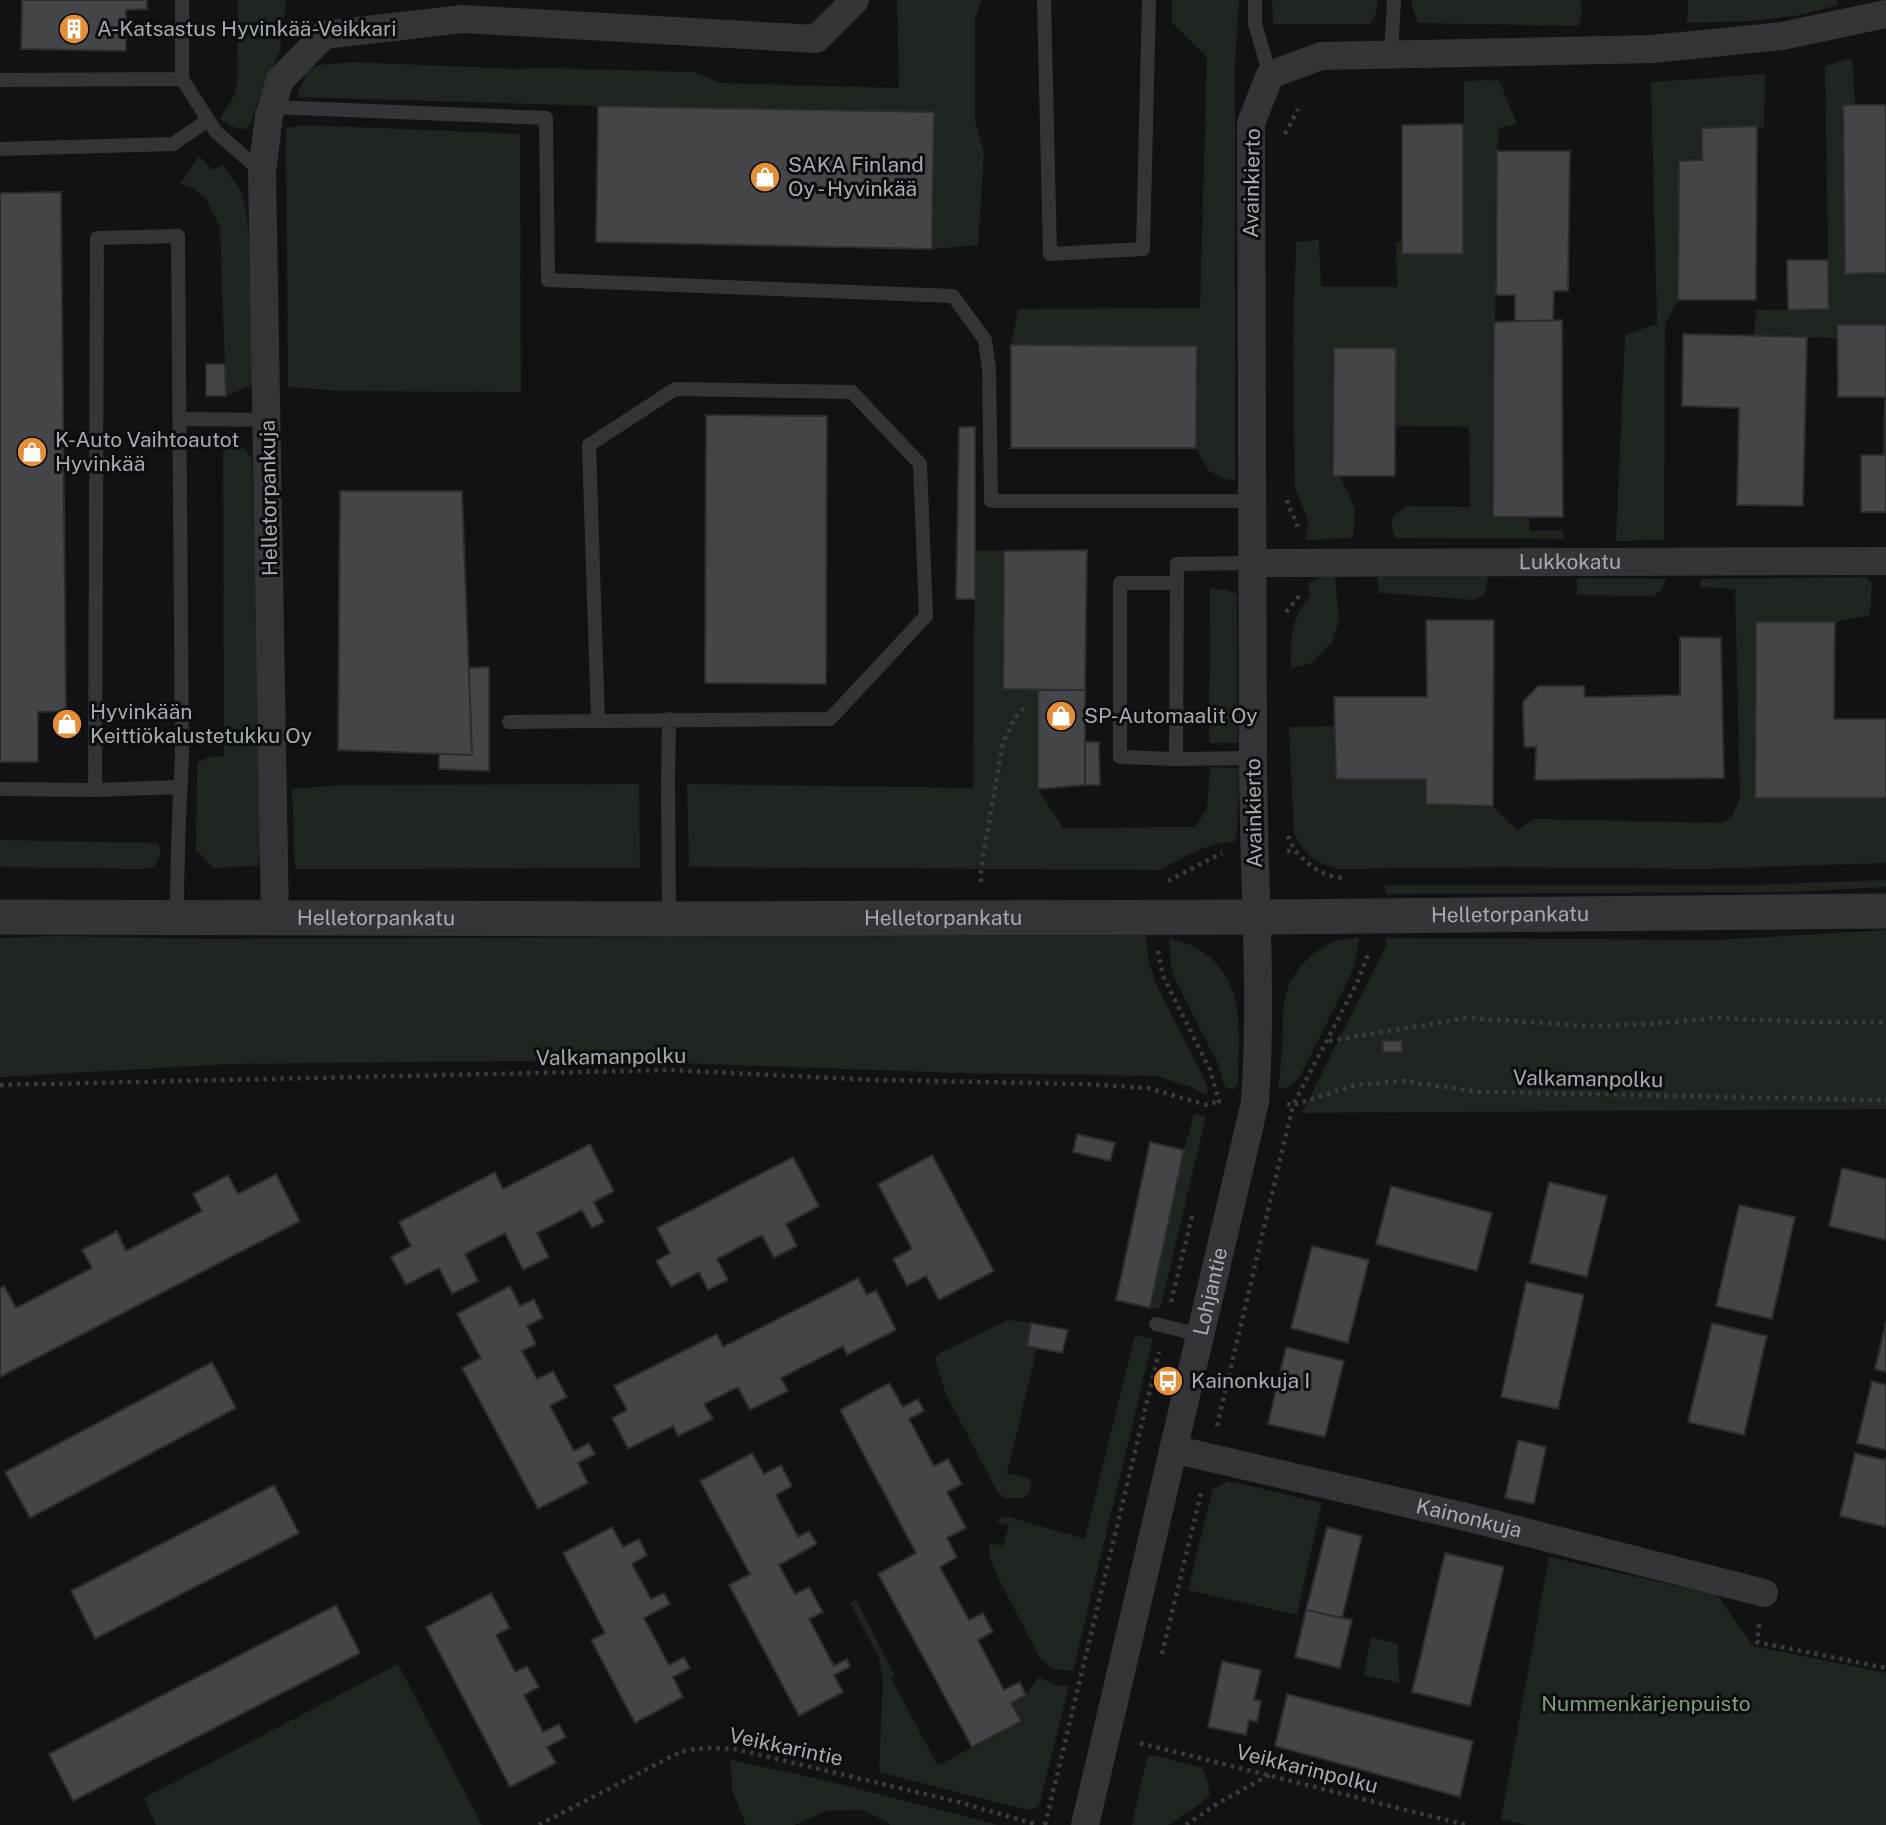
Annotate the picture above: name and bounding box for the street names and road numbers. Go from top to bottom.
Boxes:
street label: Avainkierto [1238,128,1265,238]
street label: Helletorpankuja [255,420,282,576]
street label: Lukkokatu [1519,549,1621,574]
street label: Avainkierto [1240,758,1267,868]
street label: Helletorpankatu [1431,901,1589,927]
street label: Helletorpankatu [297,905,455,930]
street label: Helletorpankatu [864,905,1022,930]
street label: Valkamanpolku [536,1043,686,1070]
street label: Valkamanpolku [1513,1065,1663,1092]
street label: Lohjantie [1187,1245,1232,1338]
street label: Kainonkuja [1414,1493,1525,1543]
street label: Veikkarintie [727,1722,845,1771]
street label: Veikkarinpolku [1234,1739,1381,1798]

